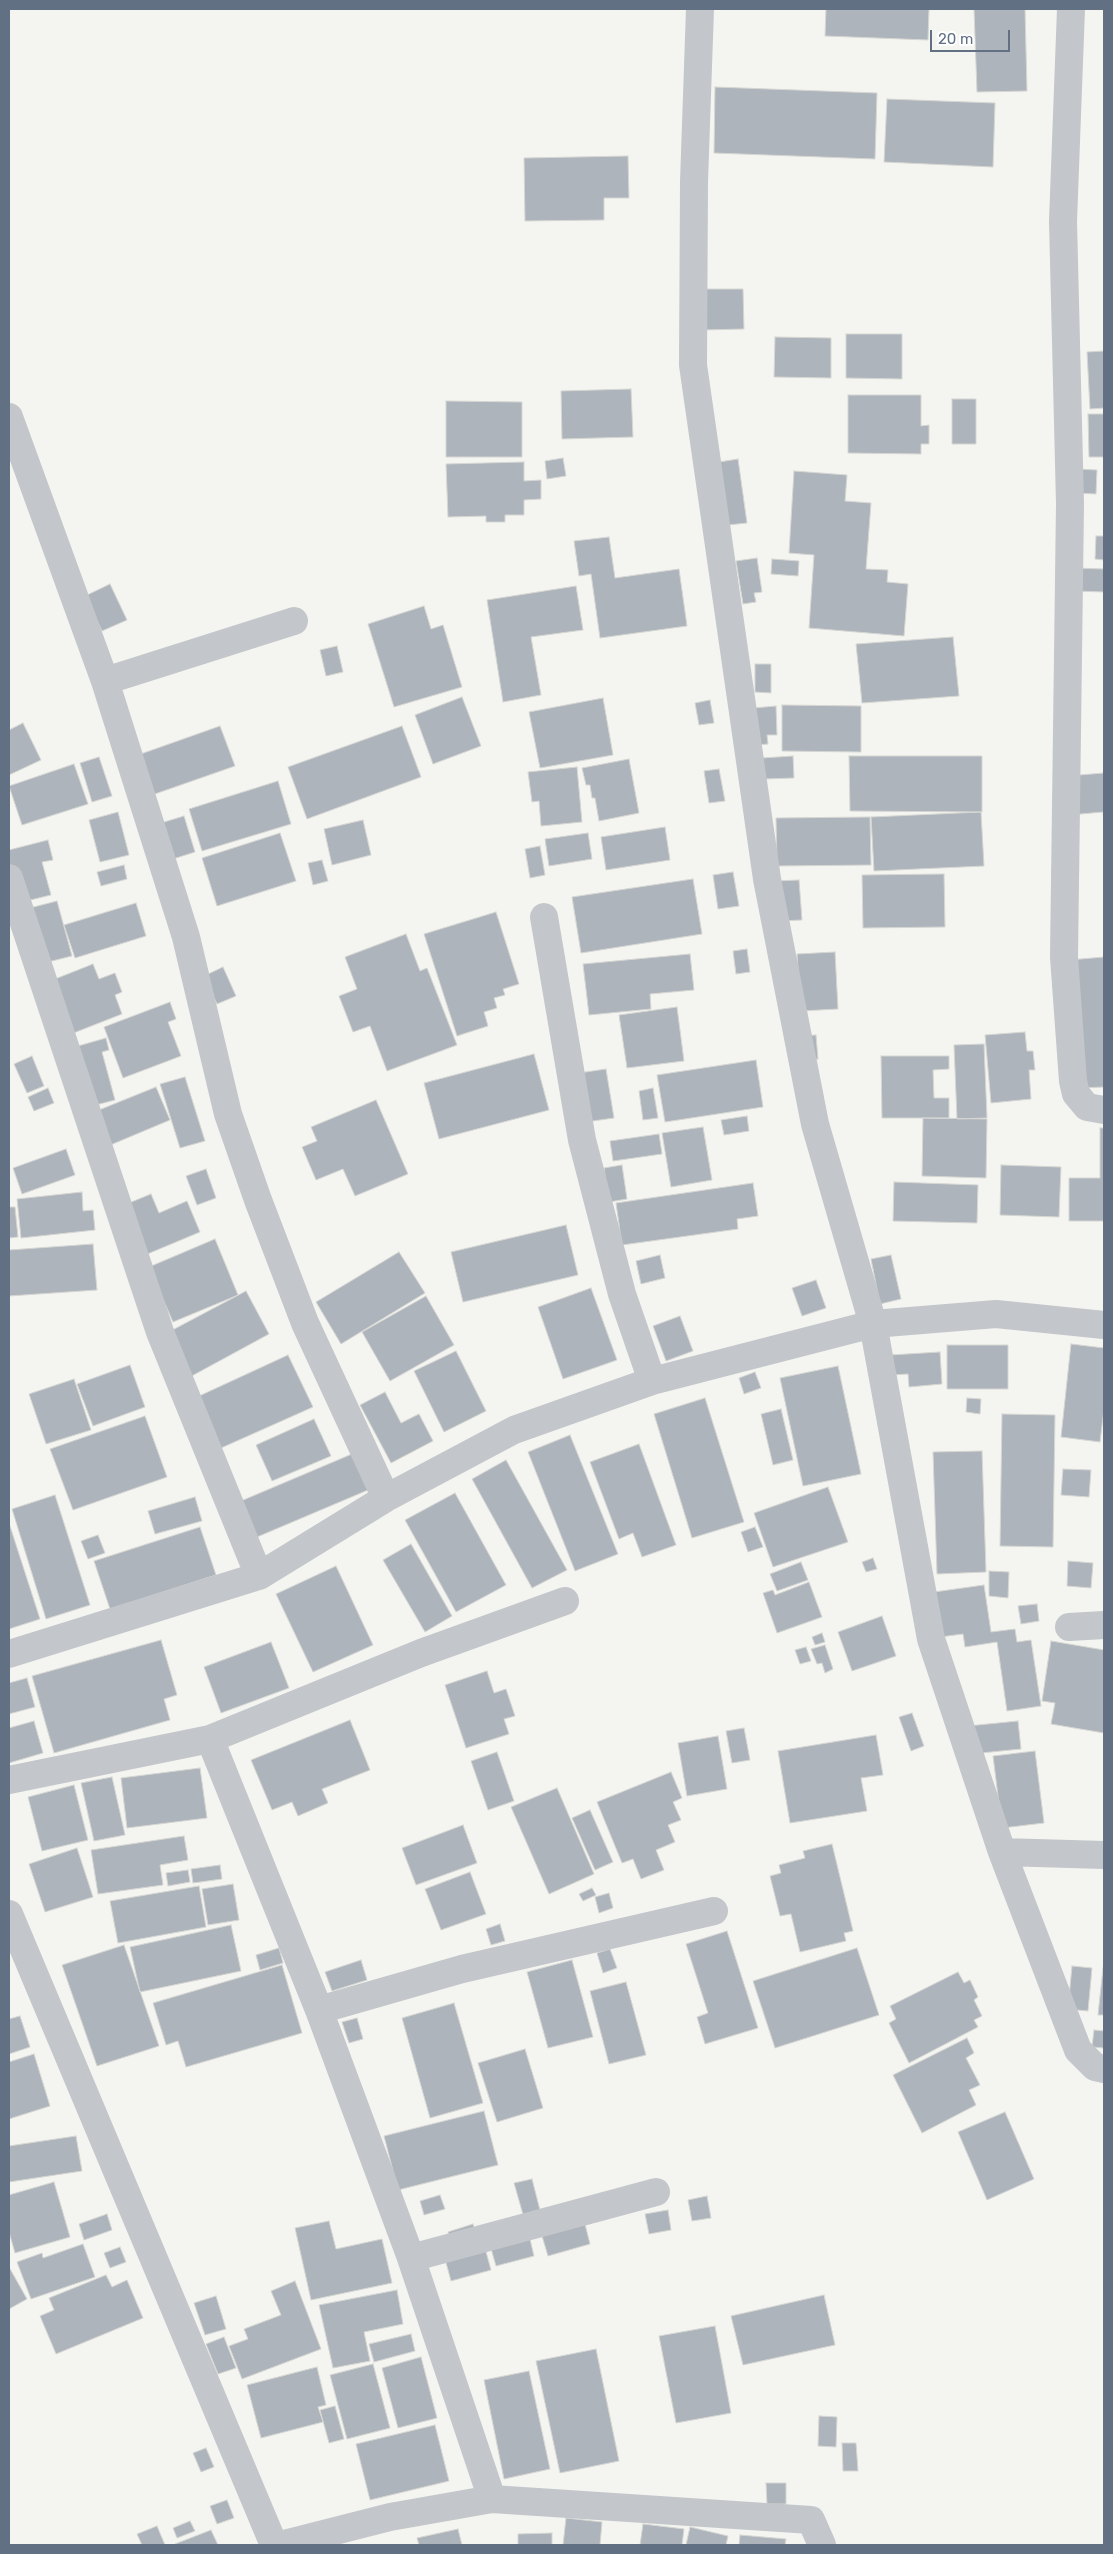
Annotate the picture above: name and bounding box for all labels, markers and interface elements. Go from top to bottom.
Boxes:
scale bar [933,20,1013,52]
text: 20 m [938,30,973,48]

